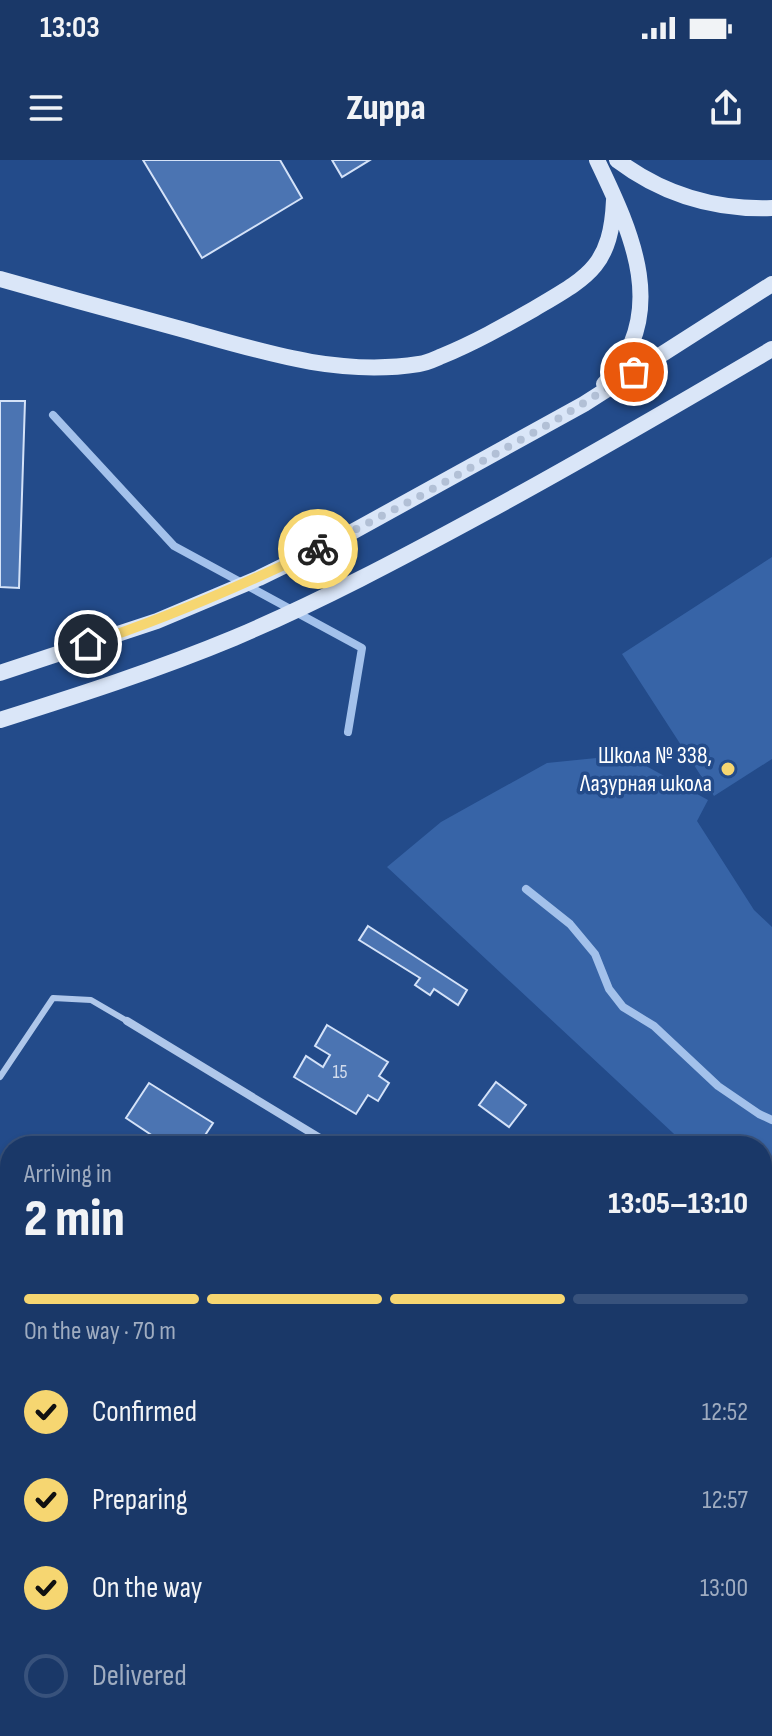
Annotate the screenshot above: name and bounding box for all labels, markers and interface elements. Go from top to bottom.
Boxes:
text: 13:03 [40,10,100,46]
icon: menu [24,86,68,130]
icon: share [704,86,748,130]
text: Zuppa [346,87,426,130]
pin [600,338,668,406]
icon: bag [612,350,656,394]
courier [278,509,358,589]
icon: bike [296,527,340,571]
pin [54,610,122,678]
icon: home [66,622,110,666]
place label: Школа № 338, Лазурная школа [579,741,712,798]
marker: Школа № 338, Лазурная школа [719,760,737,778]
house number: 15 [332,1060,348,1084]
text: Arriving in [24,1159,112,1190]
text: 13:05–13:10 [608,1186,748,1222]
text: 2 min [24,1188,125,1251]
text: On the way · 70 m [24,1316,176,1347]
icon: check [24,1390,68,1434]
text: Confirmed [92,1394,197,1430]
text: 12:52 [702,1397,748,1428]
icon: check [24,1478,68,1522]
text: Preparing [92,1482,188,1518]
text: 12:57 [702,1485,748,1516]
icon: check [24,1566,68,1610]
text: On the way [92,1570,202,1606]
text: 13:00 [700,1573,748,1604]
text: Delivered [92,1658,187,1694]

